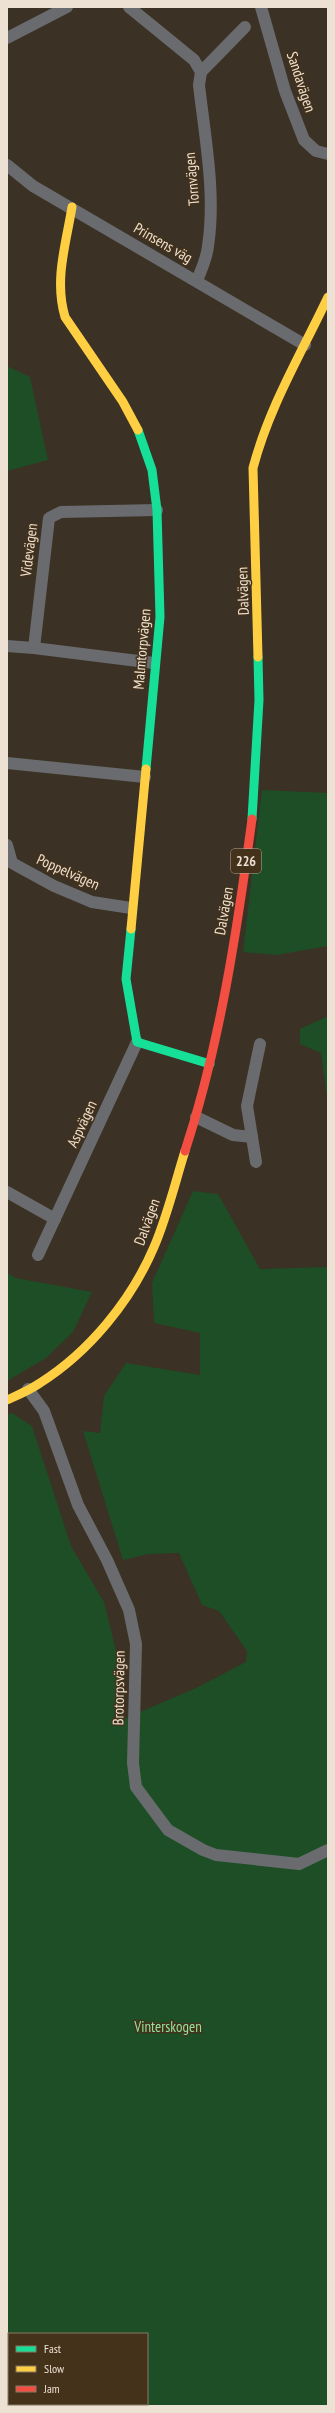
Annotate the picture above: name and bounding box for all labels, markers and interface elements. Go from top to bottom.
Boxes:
street label: Sandavägen [283,49,320,115]
street label: Tornvägen [180,152,203,206]
street label: Prinsens väg [131,218,196,267]
street label: Videvägen [16,522,41,579]
street label: Dalvägen [232,566,253,616]
street label: Malmtorpvägen [129,608,154,690]
street label: Poppelvägen [34,849,103,894]
road number: 226 [231,849,261,873]
street label: Dalvägen [210,885,237,936]
street label: Aspvägen [62,1097,101,1150]
street label: Dalvägen [129,1196,164,1248]
street label: Brotorpsvägen [108,1650,129,1726]
park label: Vinterskogen [133,2017,202,2036]
legend [8,2333,148,2405]
text: Fast [44,2341,62,2356]
text: Slow [44,2361,65,2376]
text: Jam [43,2381,60,2396]

